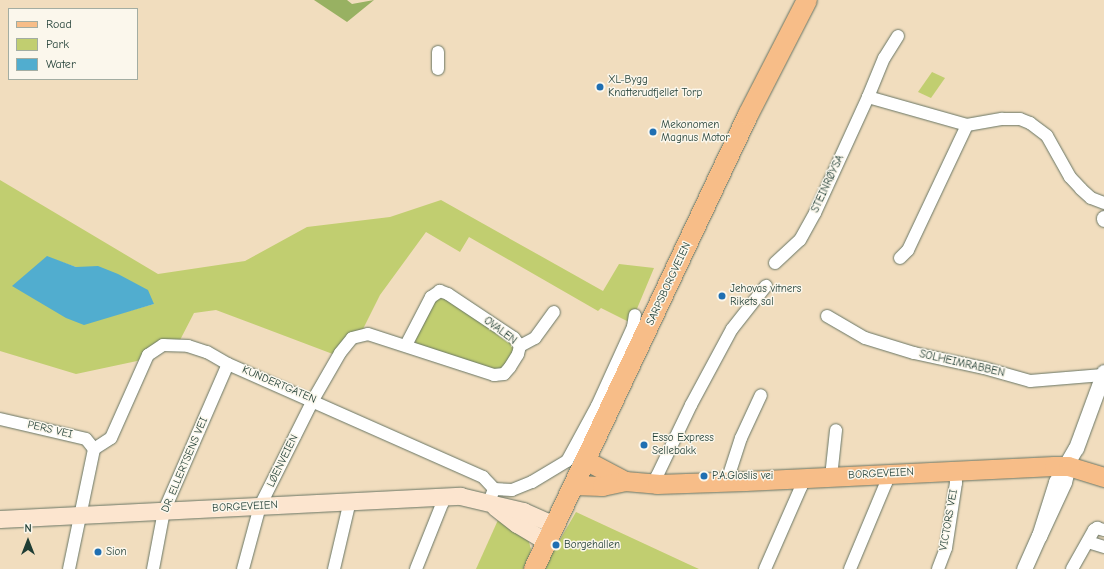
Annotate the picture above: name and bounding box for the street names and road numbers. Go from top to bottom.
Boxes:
street label: STEINRØYSA [809,153,847,215]
street label: SARPSBORGVEIEN [644,240,694,328]
street label: OVALEN [481,314,519,348]
street label: SOLHEIMRABBEN [918,348,1006,380]
street label: KUNDERTGATEN [240,363,318,407]
street label: DR. ELLERTSENS VEI [159,416,211,514]
street label: PERS VEI [26,418,74,442]
street label: LØENVEIEN [265,433,301,489]
street label: BORGEVEIEN [848,466,914,482]
street label: VICTORS VEI [937,488,961,552]
street label: BORGEVEIEN [212,499,278,515]

